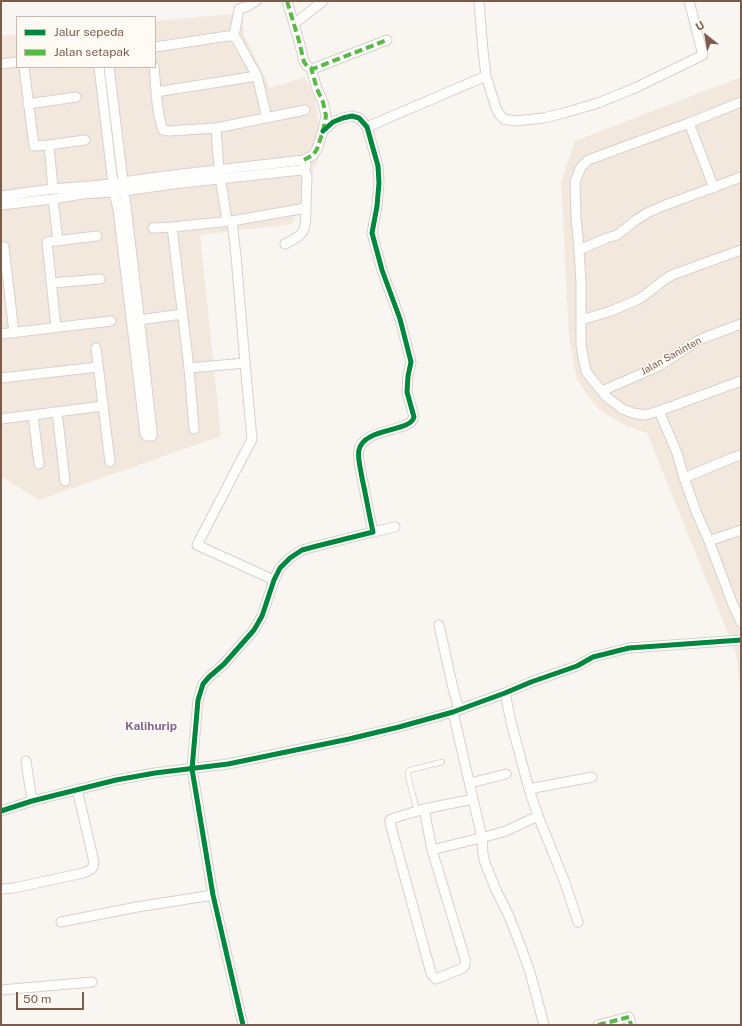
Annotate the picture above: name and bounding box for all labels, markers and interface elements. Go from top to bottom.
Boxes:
legend [16,16,156,68]
north arrow [686,16,726,56]
text: U [693,19,706,33]
text: Jalur sepeda [54,25,124,39]
text: Jalan setapak [54,45,130,59]
street label: Jalan Saninten [639,334,703,378]
district label: Kalihurip [125,719,177,733]
scale bar [18,984,86,1010]
text: 50 m [23,992,51,1006]

